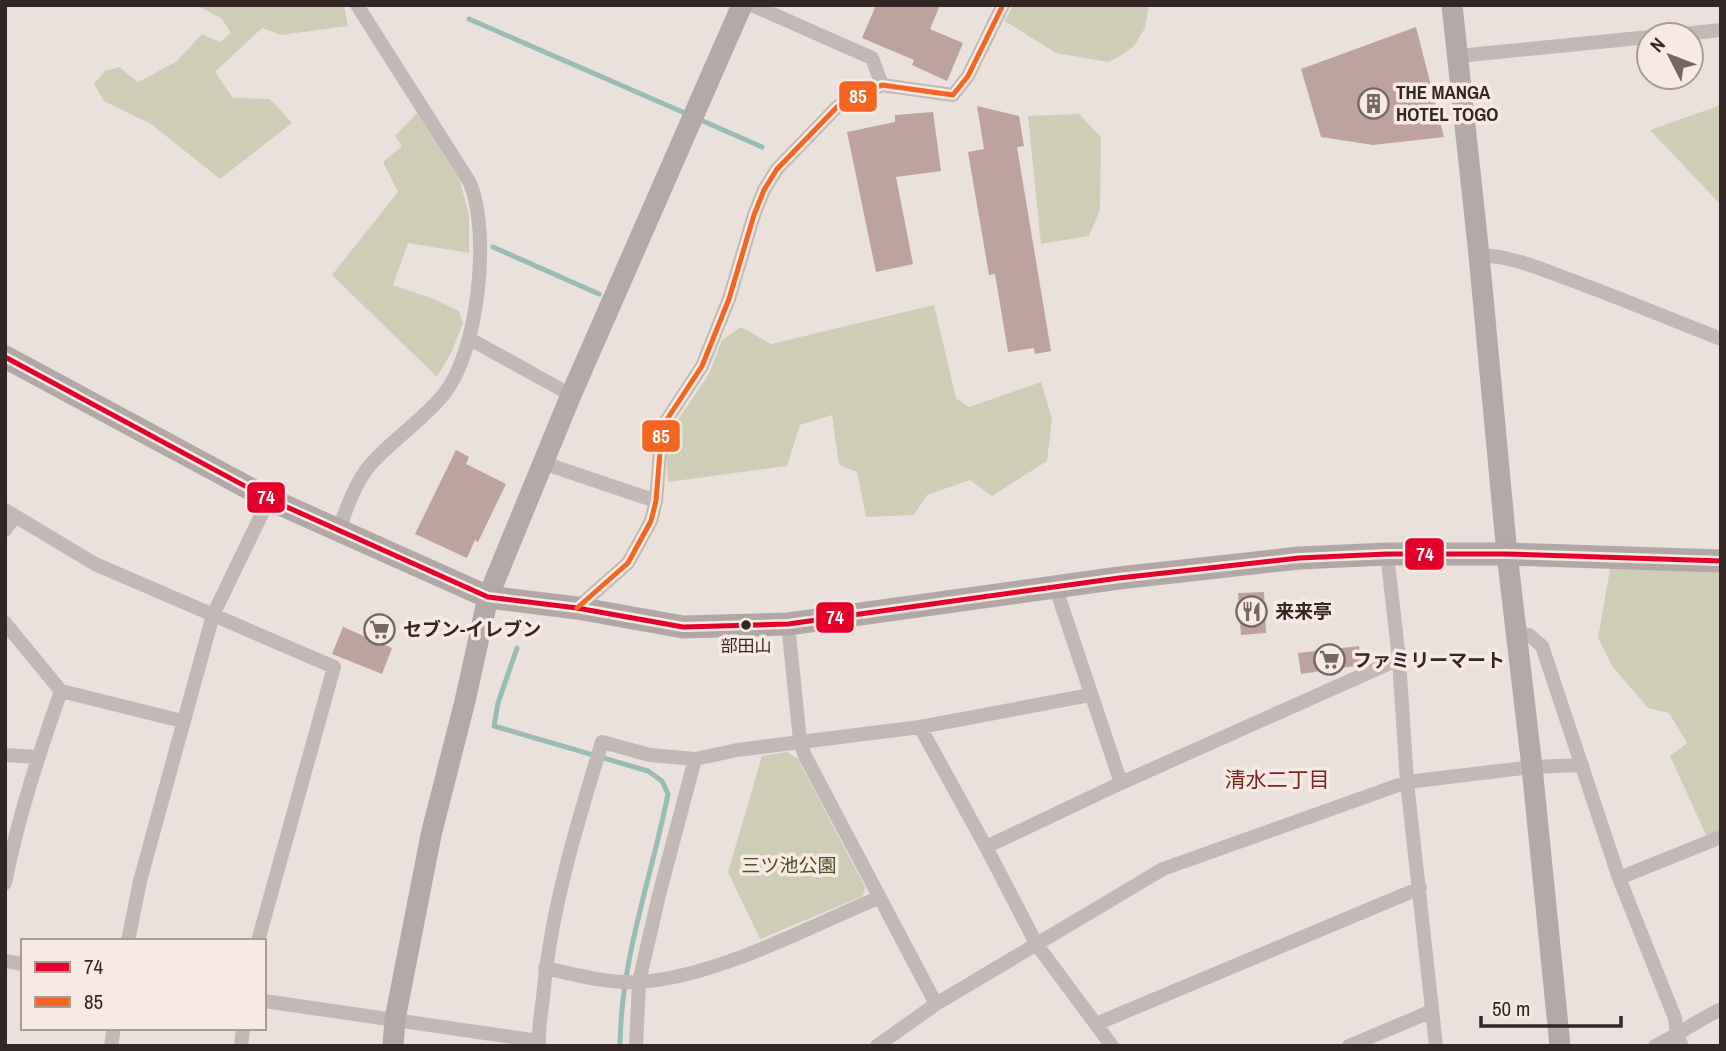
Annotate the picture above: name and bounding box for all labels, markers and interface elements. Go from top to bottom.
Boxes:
north arrow [1635,21,1705,91]
text: N [1644,32,1671,58]
place label: THE MANGA HOTEL TOGO [1396,79,1499,127]
line badge: 85 [838,80,878,113]
text: 85 [849,83,867,109]
building icon: THE MANGA HOTEL TOGO [1356,86,1390,120]
line badge: 85 [641,419,681,453]
text: 85 [652,423,670,449]
line badge: 74 [246,481,286,514]
text: 74 [257,484,275,510]
line badge: 74 [1404,537,1445,571]
text: 74 [1416,541,1434,567]
restaurant icon: 来来亭 [1235,594,1269,628]
place label: 来来亭 [1275,598,1332,624]
line badge: 74 [815,601,855,634]
text: 74 [826,604,844,630]
supermarket icon: セブン-イレブン [363,612,397,646]
place label: セブン-イレブン [403,616,541,642]
marker: 部田山 [739,618,753,632]
place label: 部田山 [721,634,772,657]
supermarket icon: ファミリーマート [1313,643,1347,677]
place label: ファミリーマート [1353,647,1505,673]
district label: 清水二丁目 [1225,765,1330,794]
park label: 三ツ池公園 [741,852,837,878]
legend [21,939,266,1030]
text: 74 [84,952,104,981]
scale bar [1481,984,1621,1028]
text: 85 [84,987,103,1016]
text: 50 m [1492,994,1530,1023]

